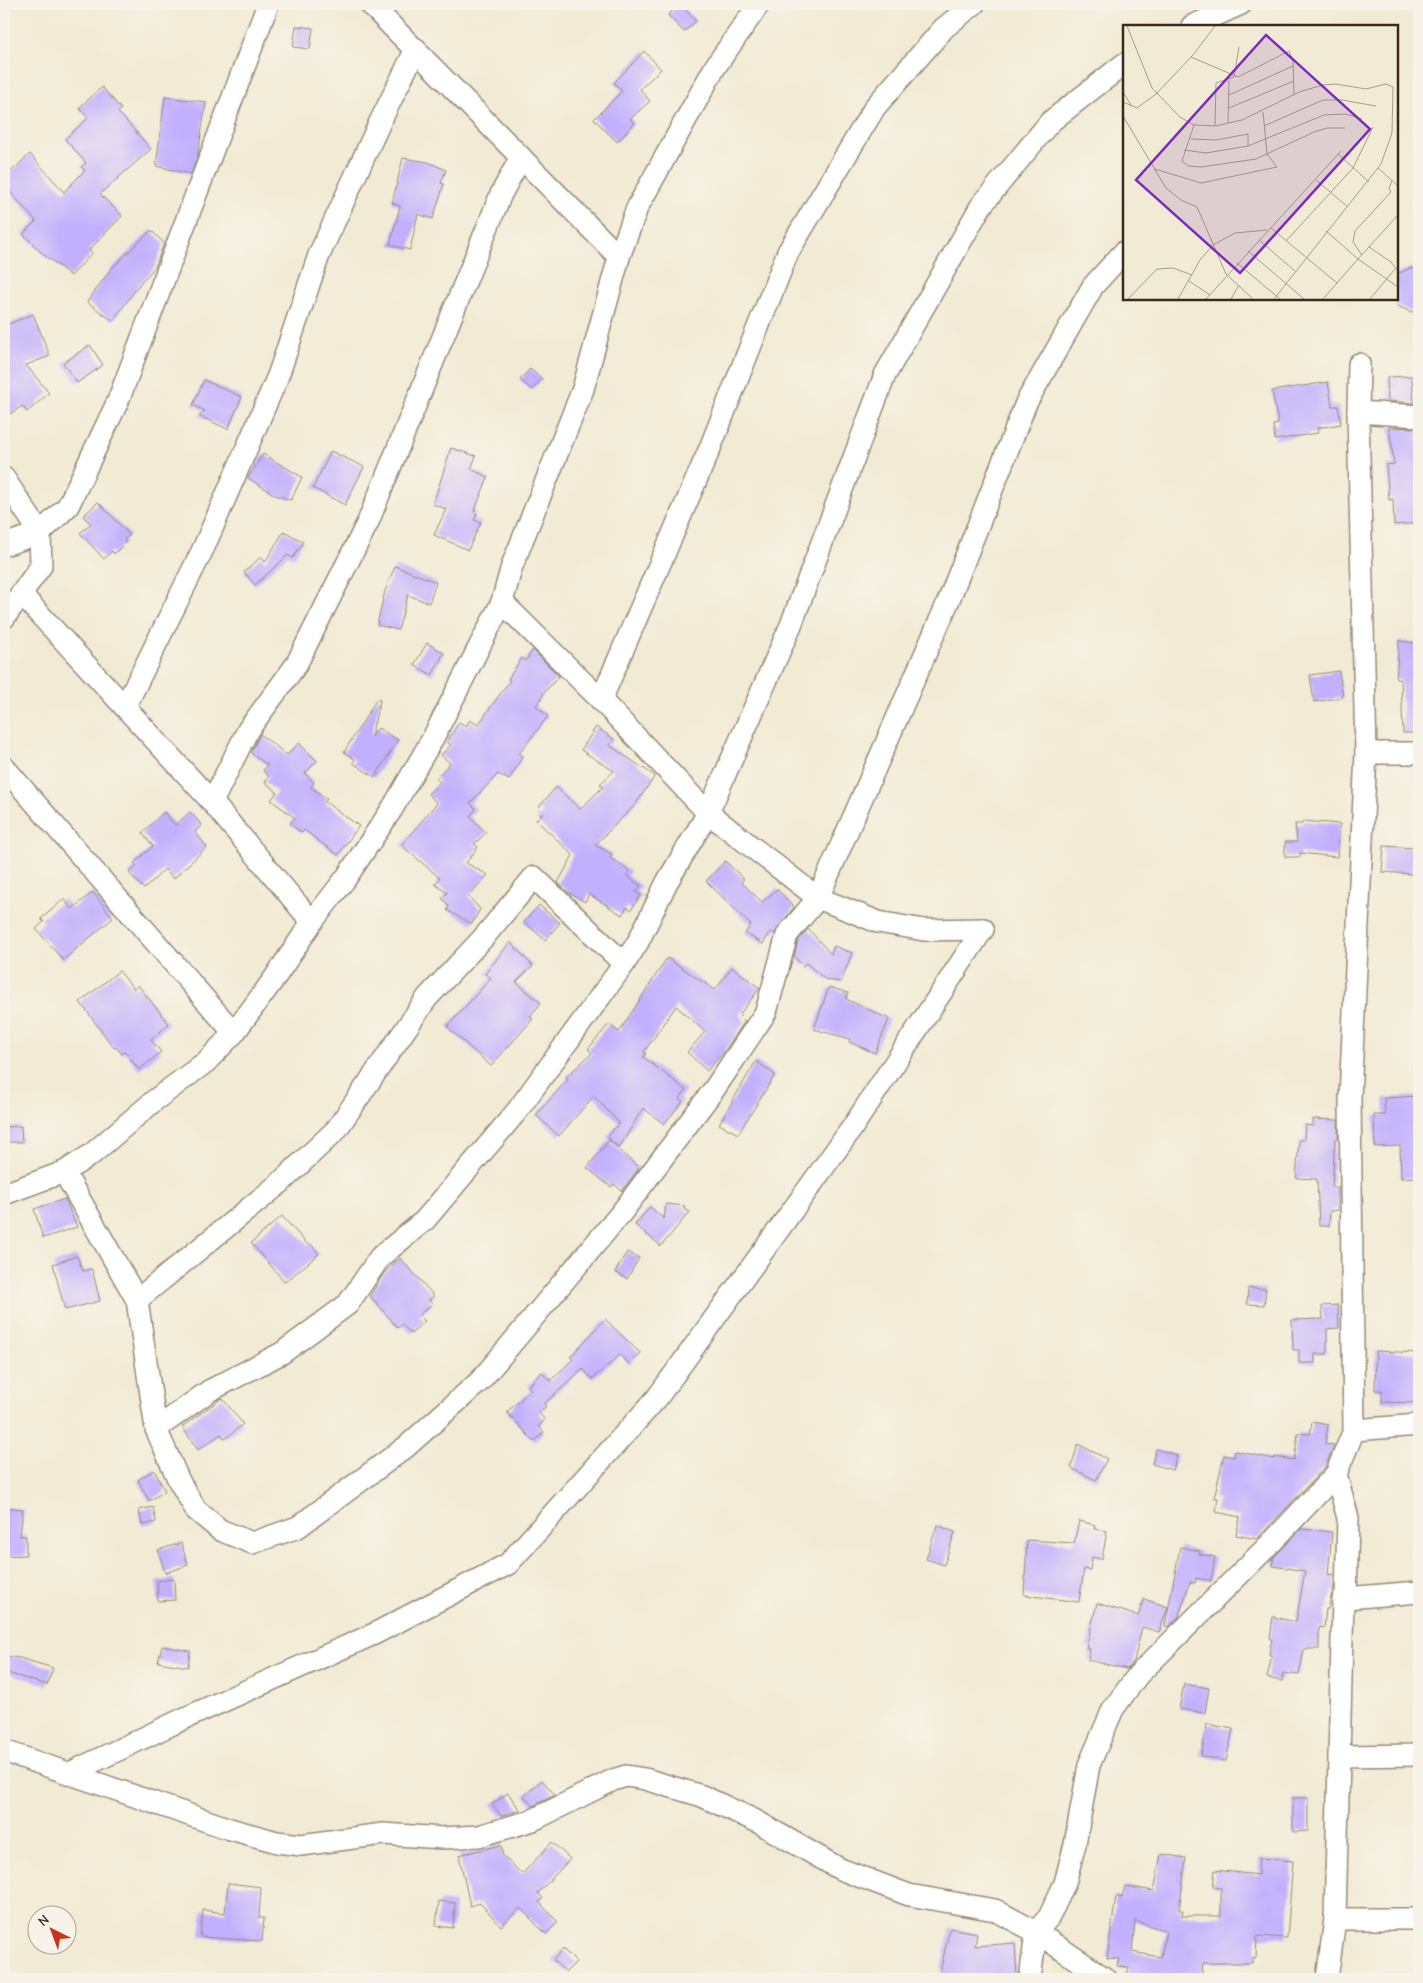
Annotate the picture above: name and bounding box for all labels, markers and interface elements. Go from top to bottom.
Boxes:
inset map [1123,25,1398,300]
north arrow [28,1906,78,1956]
text: N [35,1911,53,1930]

